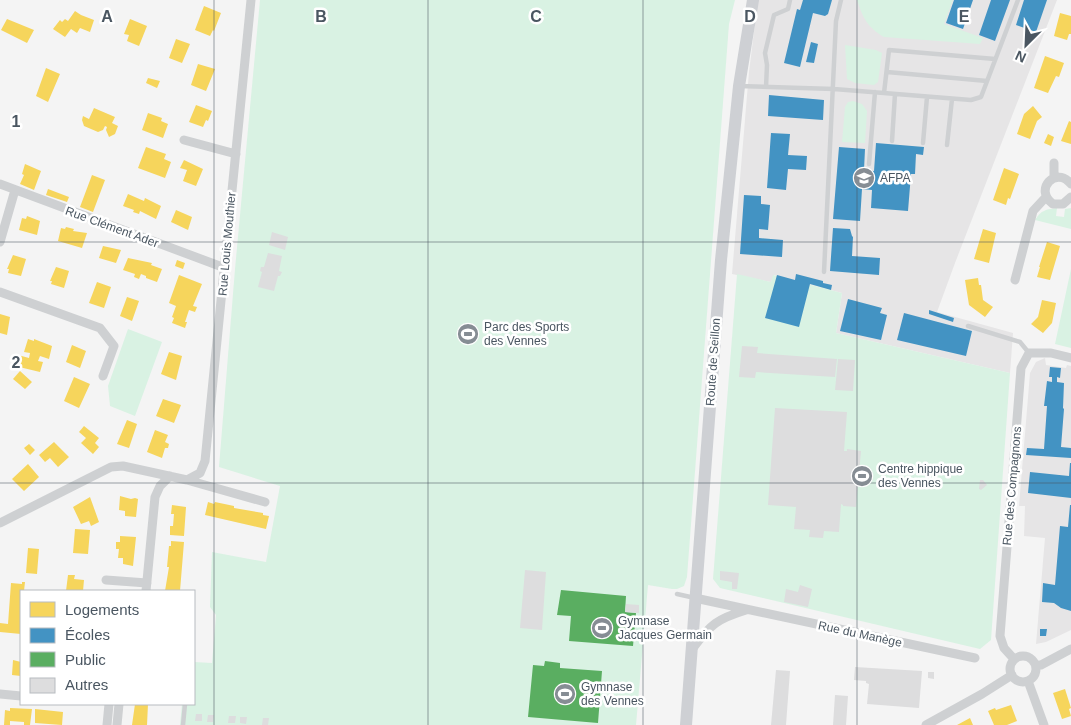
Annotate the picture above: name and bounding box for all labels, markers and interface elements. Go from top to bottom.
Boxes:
text: A [101,8,113,25]
text: B [315,8,327,25]
text: C [530,8,542,25]
text: D [744,8,756,25]
text: E [959,8,970,25]
north arrow [1001,20,1051,70]
text: N [1013,48,1029,66]
text: 1 [12,113,21,130]
school or university icon: AFPA [852,166,876,190]
place label: AFPA [880,171,910,185]
street label: Rue Louis Mouthier [215,192,239,296]
street label: Rue Clément Ader [64,204,160,250]
street label: Route de Seillon [703,318,723,406]
place label: Parc des Sports des Vennes [484,320,569,348]
sports icon: Parc des Sports des Vennes [456,322,480,346]
text: 2 [12,354,21,371]
street label: Rue des Compagnons [1000,426,1024,546]
place label: Centre hippique des Vennes [878,462,963,490]
sports icon: Centre hippique des Vennes [850,464,874,488]
legend [20,590,195,705]
text: Logements [65,601,139,618]
place label: Gymnase Jacques Germain [618,614,712,642]
sports icon: Gymnase Jacques Germain [590,616,614,640]
street label: Rue du Manège [817,618,904,650]
text: Écoles [65,626,110,643]
text: Public [65,651,106,668]
text: Autres [65,676,108,693]
place label: Gymnase des Vennes [581,680,644,708]
sports icon: Gymnase des Vennes [553,682,577,706]

